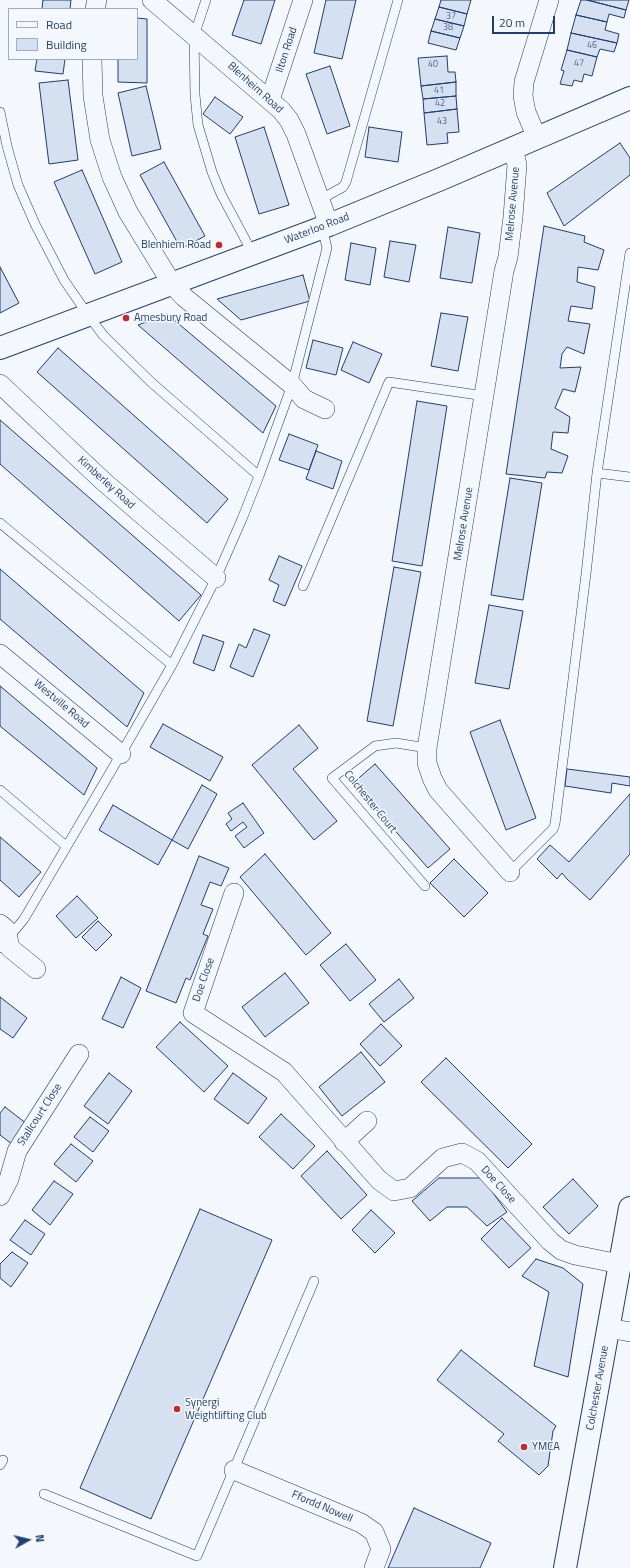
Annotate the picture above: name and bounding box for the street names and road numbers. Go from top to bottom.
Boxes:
street label: Ilton Road [273,26,301,74]
street label: Blenheim Road [225,60,285,116]
street label: Melrose Avenue [503,166,523,242]
street label: Waterloo Road [283,211,351,247]
street label: Kimberley Road [75,454,137,512]
street label: Melrose Avenue [452,486,476,562]
street label: Westville Road [30,677,92,731]
street label: Colchester Court [341,768,399,836]
street label: Doe Close [190,956,218,1004]
street label: Stallcourt Close [15,1081,65,1149]
street label: Doe Close [478,1164,518,1206]
street label: Colchester Avenue [584,1345,612,1431]
street label: Ffordd Nowell [290,1488,354,1526]

